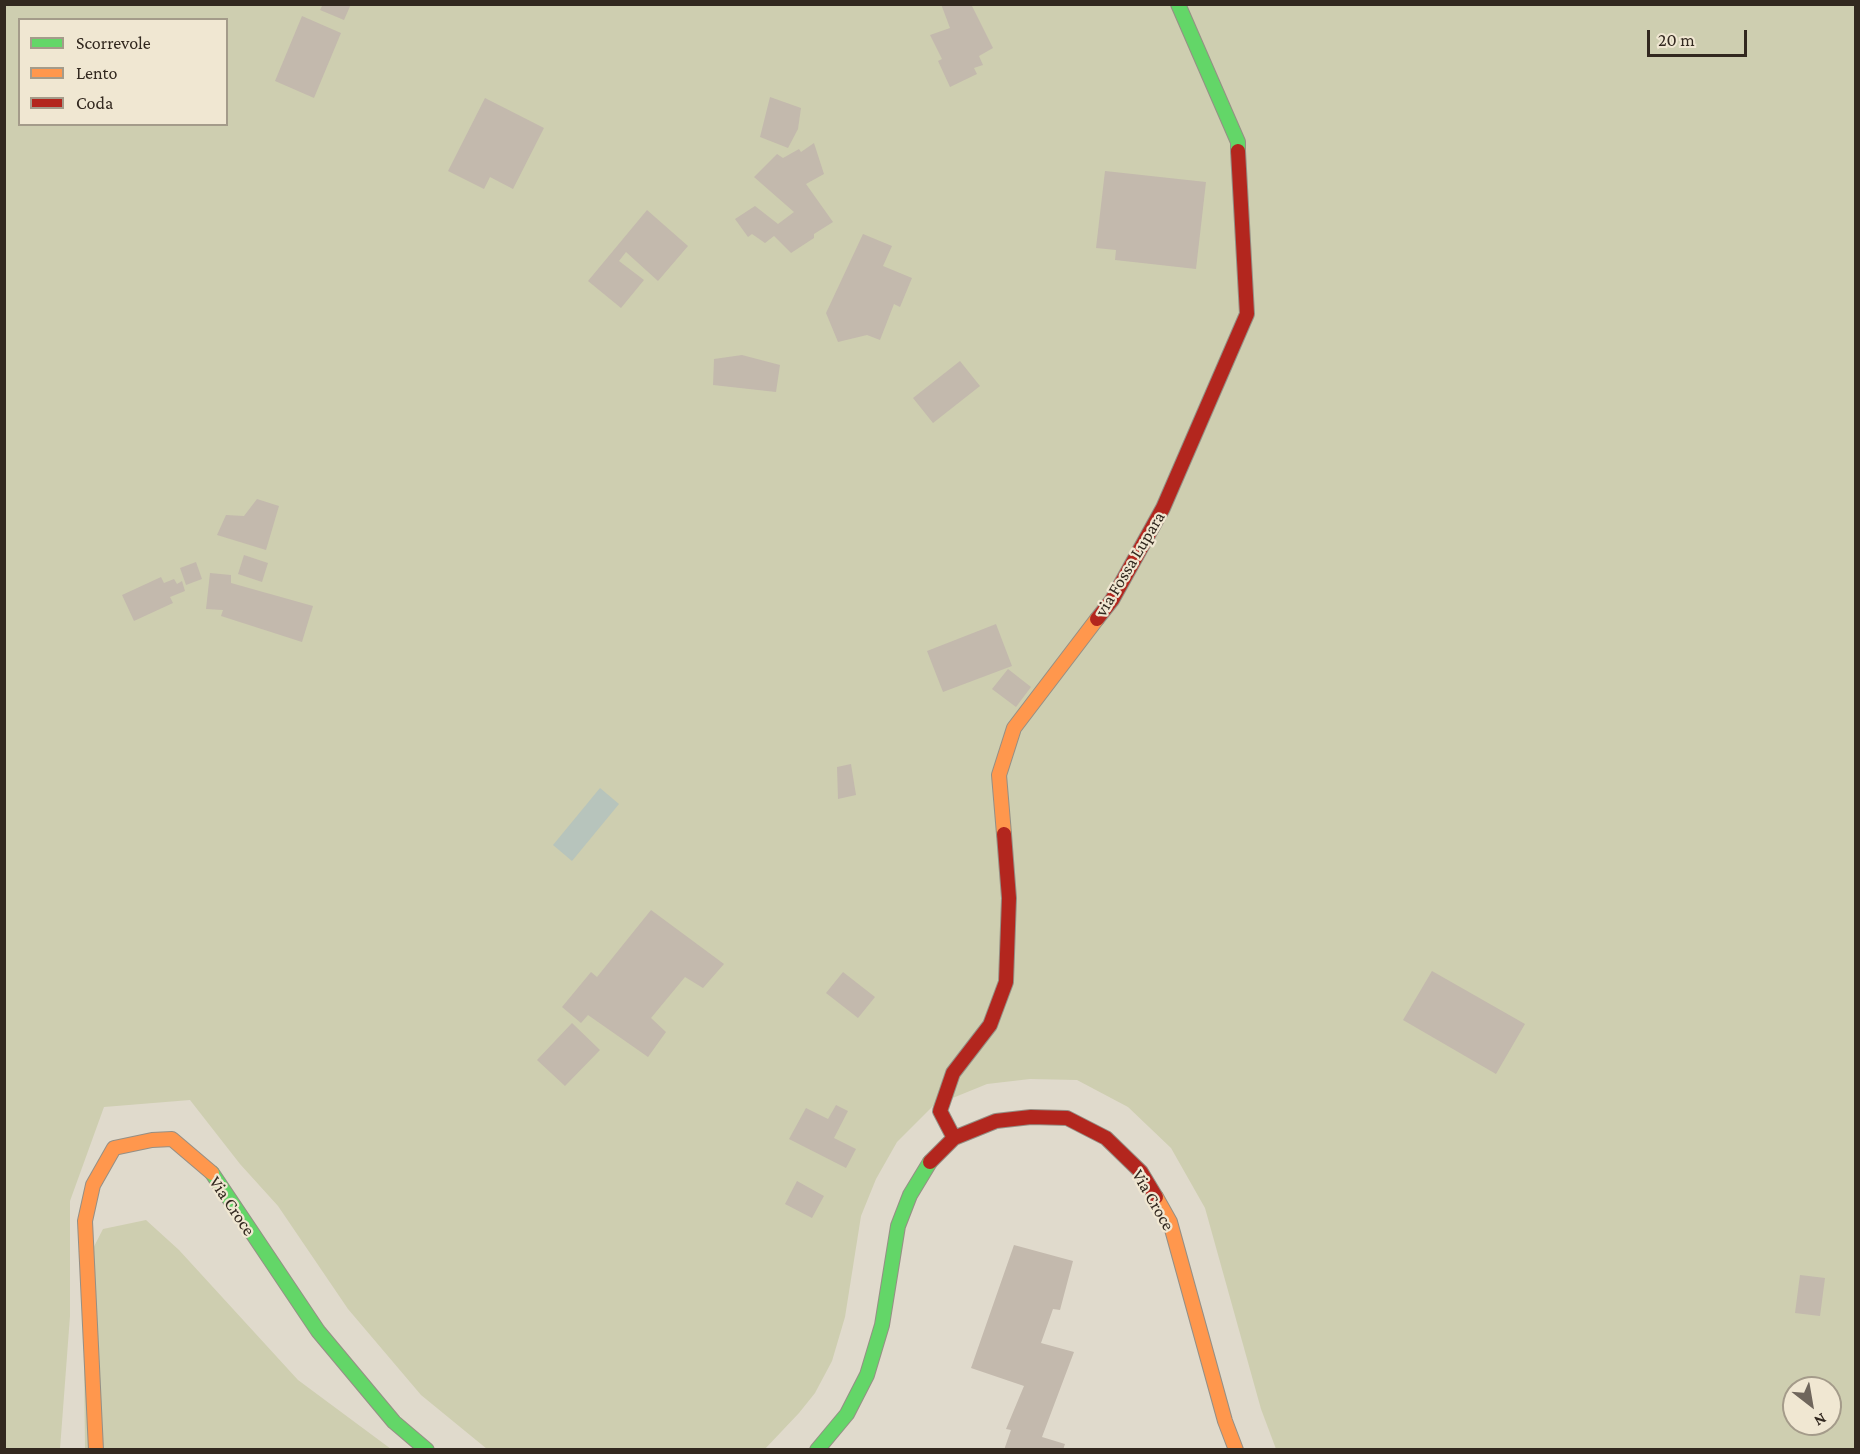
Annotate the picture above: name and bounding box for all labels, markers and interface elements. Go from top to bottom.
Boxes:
legend [18,18,228,126]
scale bar [1650,18,1750,56]
text: 20 m [1658,30,1695,50]
text: Scorrevole [76,33,151,53]
text: Lento [76,63,117,83]
text: Coda [76,93,113,113]
street label: via Fossa Lupara [1090,508,1170,620]
street label: Via Croce [1127,1165,1179,1235]
street label: Via Croce [204,1172,260,1240]
north arrow [1782,1376,1842,1436]
text: N [1811,1410,1830,1430]

